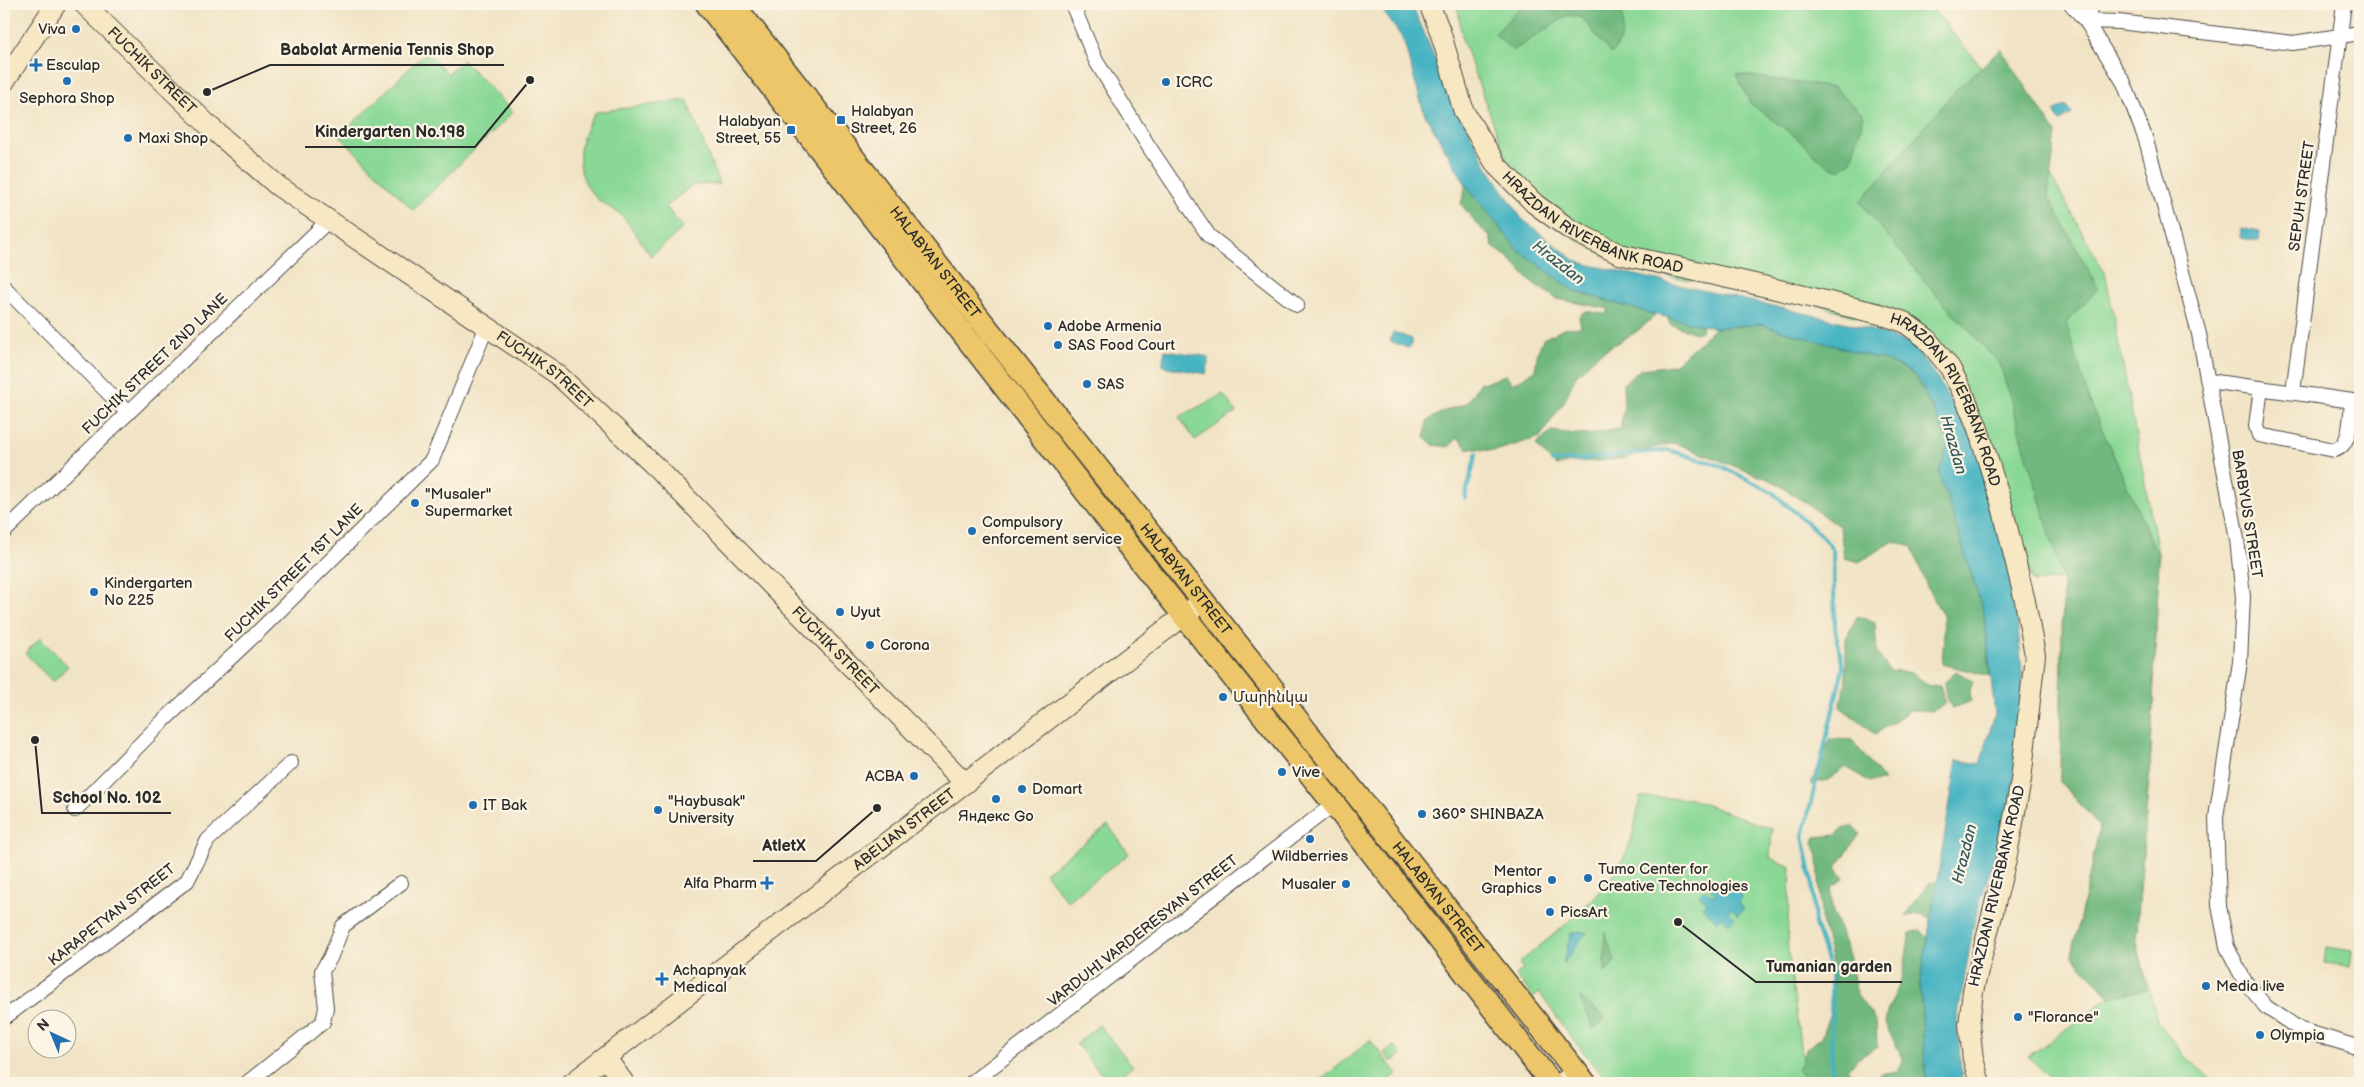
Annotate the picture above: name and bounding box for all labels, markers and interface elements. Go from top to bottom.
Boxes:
place label: Viva [38,20,66,39]
marker: Viva [70,23,82,35]
street label: FUCHIK STREET [103,23,200,118]
callout: Babolat Armenia Tennis Shop [270,34,504,65]
text: Babolat Armenia Tennis Shop [280,41,494,60]
place label: Esculap [46,56,100,75]
marker: Esculap [30,59,42,71]
place label: ICRC [1176,73,1213,92]
marker: Sephora Shop [61,75,73,87]
marker: ICRC [1160,76,1172,88]
place label: Sephora Shop [19,89,115,108]
place label: Halabyan Street, 26 [851,102,917,138]
place label: Halabyan Street, 55 [716,112,781,148]
marker: Halabyan Street, 26 [835,114,847,126]
callout: Kindergarten No.198 [305,116,475,147]
text: Kindergarten No.198 [315,123,465,142]
marker: Halabyan Street, 55 [785,124,797,136]
place label: Maxi Shop [138,129,209,148]
marker: Maxi Shop [122,132,134,144]
street label: SEPUH STREET [2285,140,2319,252]
street label: HRAZDAN RIVERBANK ROAD [1498,167,1685,277]
street label: HALABYAN STREET [885,202,985,322]
water label: Hrazdan [1528,237,1588,289]
street label: FUCHIK STREET 2ND LANE [78,289,232,439]
street label: HRAZDAN RIVERBANK ROAD [1888,309,2005,489]
place label: Adobe Armenia [1058,317,1162,336]
marker: Adobe Armenia [1042,320,1054,332]
street label: FUCHIK STREET [493,326,597,412]
place label: SAS Food Court [1068,336,1176,355]
marker: SAS Food Court [1052,339,1064,351]
place label: SAS [1097,375,1124,394]
marker: SAS [1081,378,1093,390]
water label: Hrazdan [1935,413,1971,477]
street label: BARBYUS STREET [2227,448,2267,580]
place label: "Musaler" Supermarket [425,485,513,521]
marker: "Musaler" Supermarket [409,497,421,509]
street label: FUCHIK STREET 1ST LANE [221,500,367,646]
place label: Compulsory enforcement service [982,513,1122,549]
street label: HALABYAN STREET [1136,519,1236,639]
marker: Compulsory enforcement service [966,525,978,537]
place label: Kindergarten No 225 [104,574,193,610]
marker: Kindergarten No 225 [88,586,100,598]
street label: FUCHIK STREET [788,602,883,699]
place label: Uyut [850,603,881,622]
marker: Uyut [834,606,846,618]
place label: Corona [880,636,930,655]
marker: Corona [864,639,876,651]
place label: Մարինկա [1233,688,1308,707]
marker: Մարինկա [1217,691,1229,703]
place label: Vive [1292,763,1320,782]
marker: Vive [1276,766,1288,778]
place label: ACBA [865,767,905,786]
marker: ACBA [908,770,920,782]
place label: Domart [1032,780,1083,799]
callout: School No. 102 [42,782,171,813]
marker: Domart [1016,783,1028,795]
street label: HRAZDAN RIVERBANK ROAD [1965,783,2029,989]
street label: ABELIAN STREET [849,784,959,874]
text: School No. 102 [53,789,162,808]
place label: "Haybusak" University [668,792,745,828]
marker: Яндекс Go [990,793,1002,805]
place label: IT Bak [483,796,527,815]
marker: IT Bak [467,799,479,811]
marker: "Haybusak" University [652,804,664,816]
place label: 360° SHINBAZA [1432,805,1544,824]
place label: Яндекс Go [958,807,1034,826]
marker: 360° SHINBAZA [1416,808,1428,820]
water label: Hrazdan [1948,822,1982,886]
callout: AtletX [753,830,816,861]
marker: Wildberries [1304,833,1316,845]
text: AtletX [761,837,806,856]
street label: HALABYAN STREET [1388,838,1488,957]
place label: Wildberries [1272,847,1349,866]
street label: VARDUHI VARDERESYAN STREET [1044,851,1242,1011]
street label: KARAPETYAN STREET [45,859,179,971]
place label: Tumo Center for Creative Technologies [1598,860,1749,896]
place label: Mentor Graphics [1481,862,1543,898]
marker: Tumo Center for Creative Technologies [1582,872,1594,884]
place label: Alfa Pharm [684,874,757,893]
marker: Mentor Graphics [1546,874,1558,886]
place label: Musaler [1281,875,1337,894]
marker: Alfa Pharm [761,877,773,889]
marker: Musaler [1340,878,1352,890]
place label: PicsArt [1560,903,1608,922]
marker: PicsArt [1544,906,1556,918]
callout: Tumanian garden [1756,951,1902,982]
text: Tumanian garden [1766,958,1892,977]
place label: Achapnyak Medical [673,961,747,997]
marker: Achapnyak Medical [655,972,669,986]
place label: Media live [2216,977,2285,996]
marker: Media live [2200,980,2212,992]
place label: "Florance" [2028,1008,2099,1027]
north arrow [28,1010,78,1060]
marker: "Florance" [2012,1011,2024,1023]
text: N [34,1015,53,1035]
place label: Olympia [2270,1026,2325,1045]
marker: Olympia [2254,1029,2266,1041]

